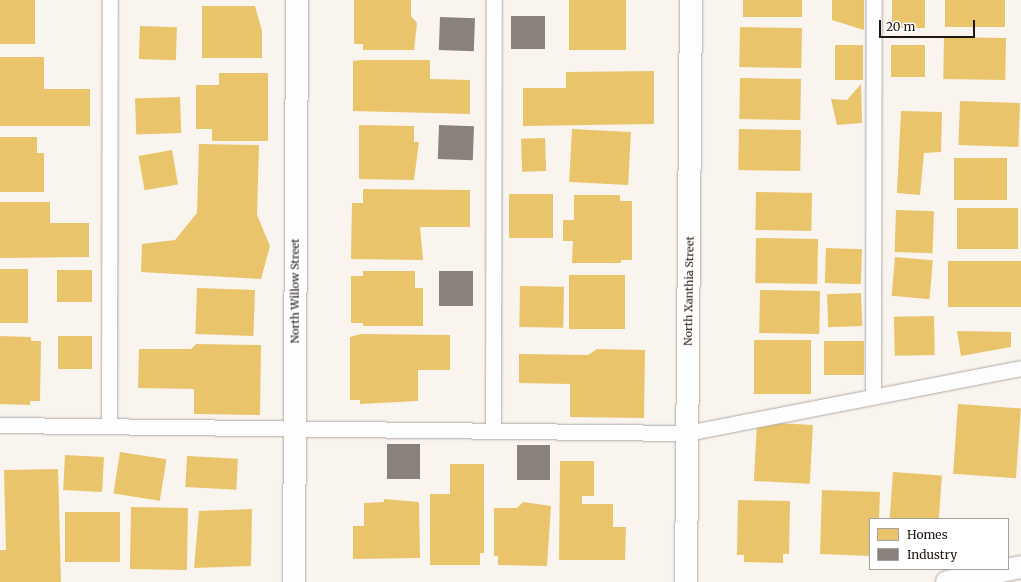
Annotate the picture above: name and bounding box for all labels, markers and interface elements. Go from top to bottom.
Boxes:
scale bar [881,12,977,38]
text: 20 m [886,19,915,34]
street label: North Xanthia Street [681,236,697,346]
street label: North Willow Street [288,239,302,343]
legend [869,518,1009,570]
text: Homes [907,527,948,542]
text: Industry [907,547,957,562]

